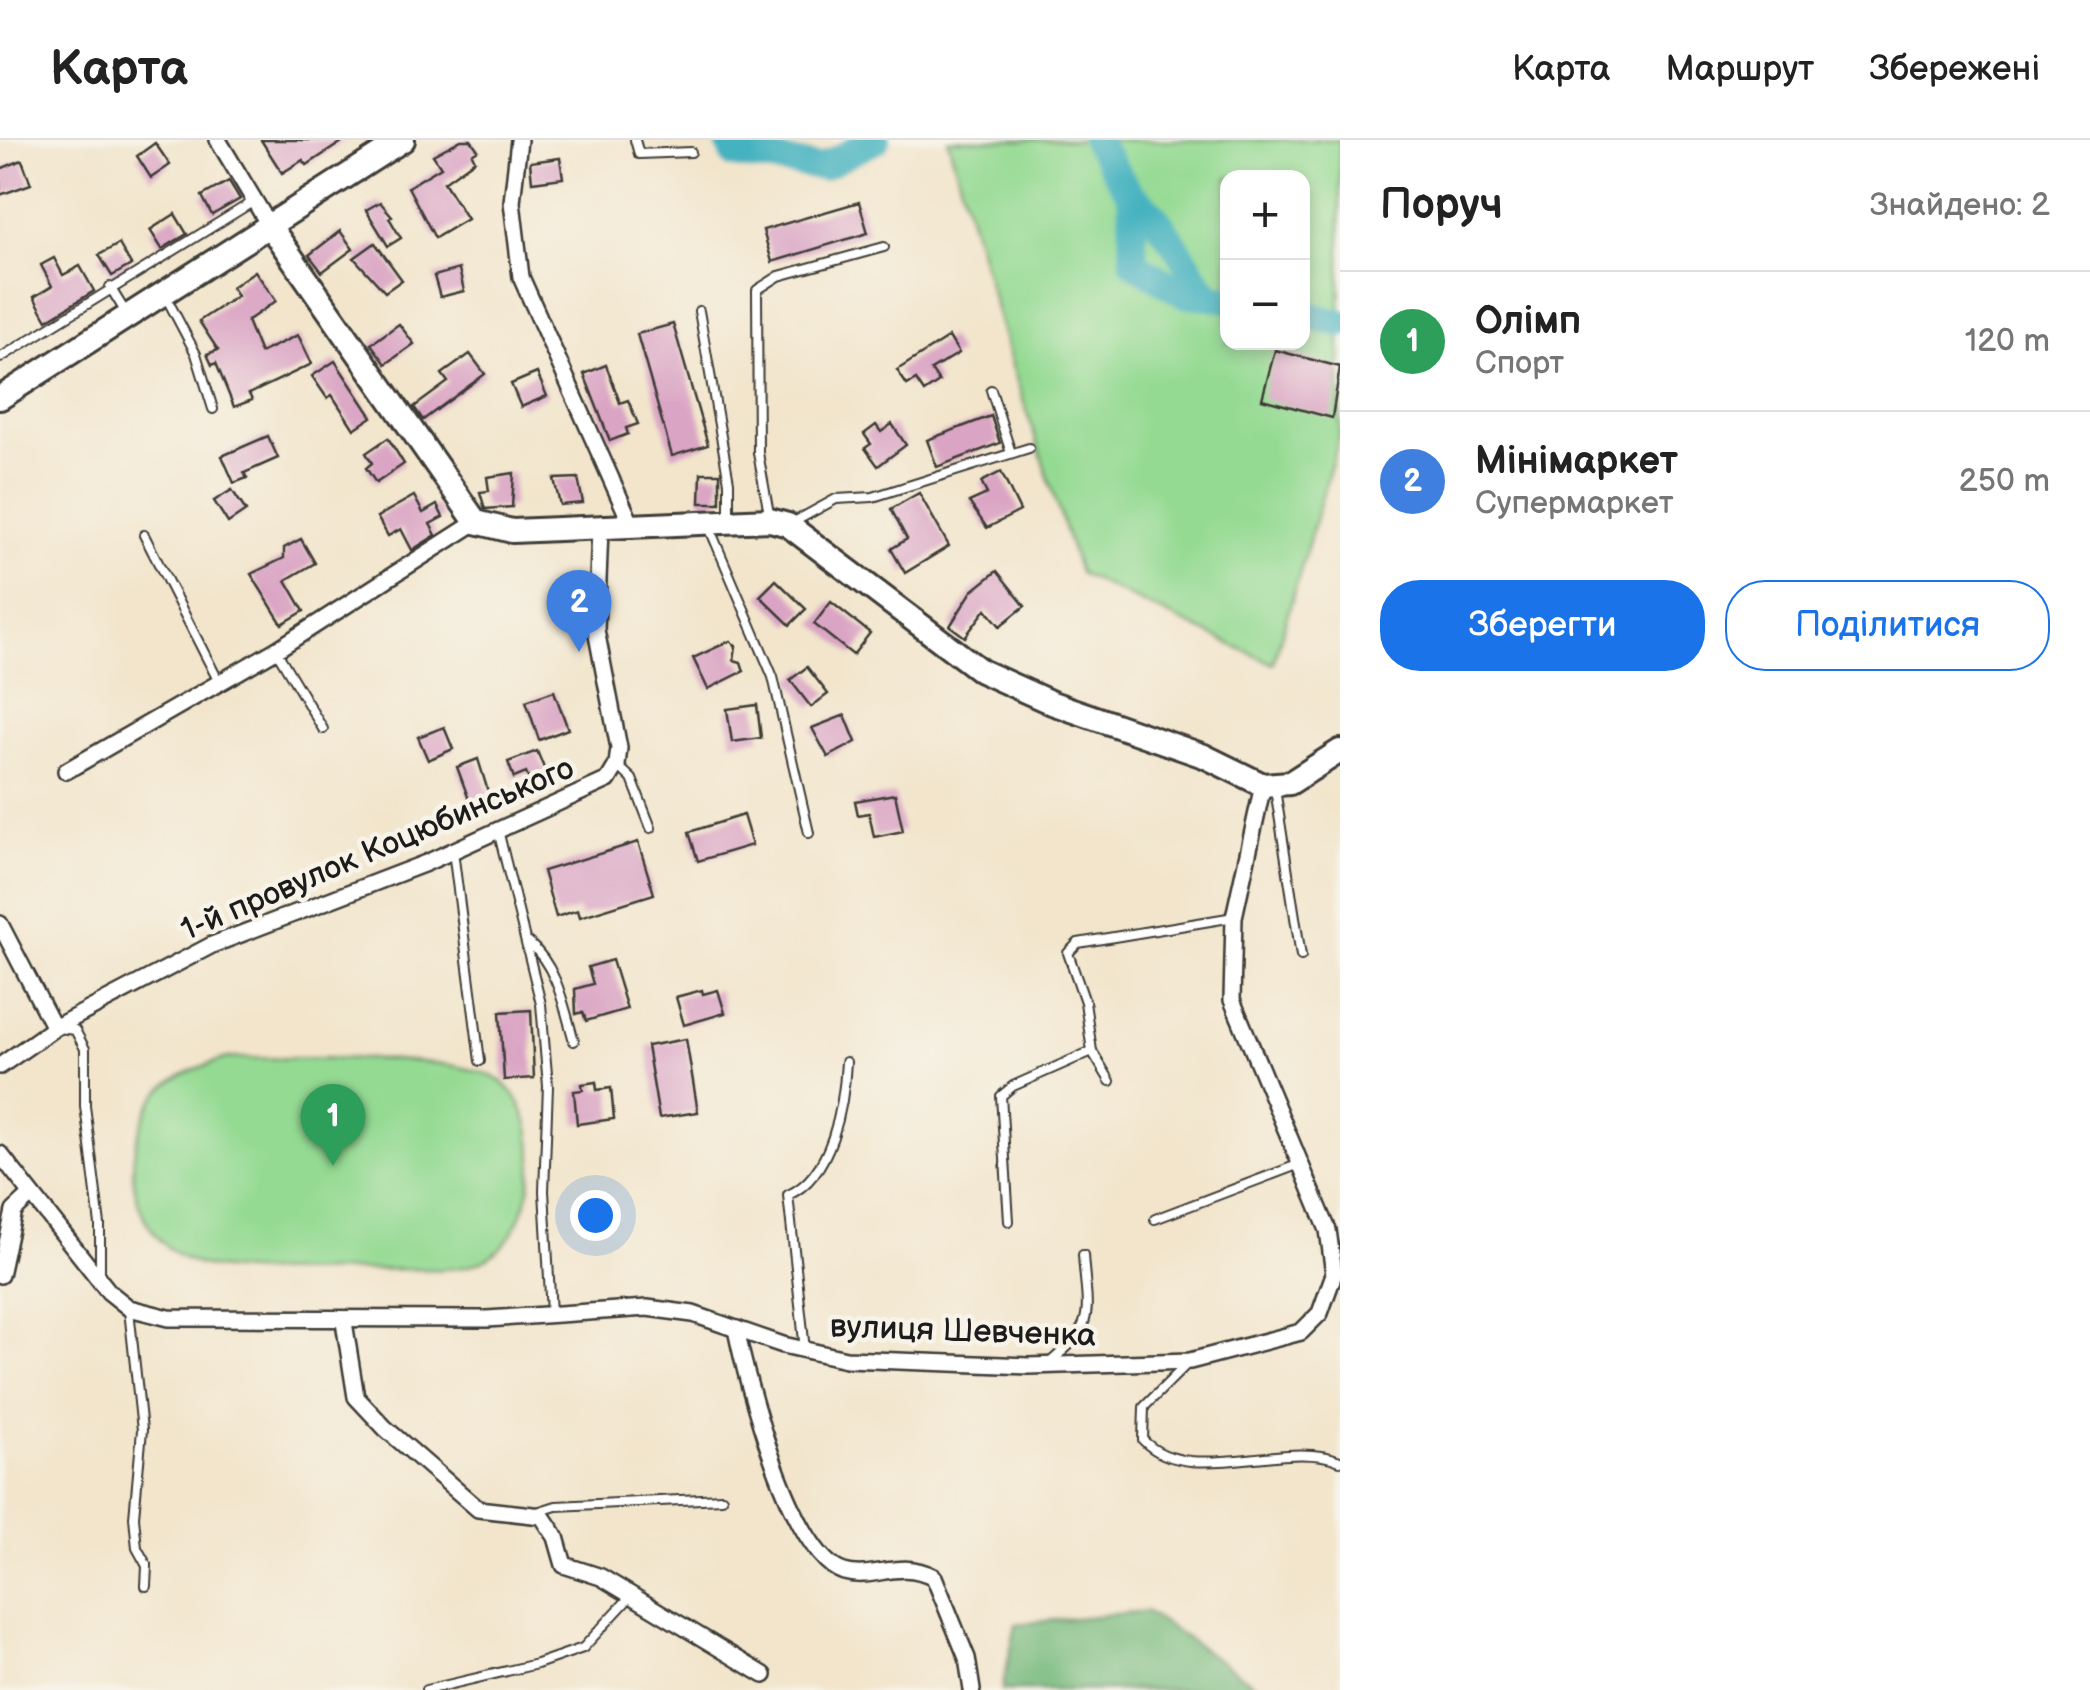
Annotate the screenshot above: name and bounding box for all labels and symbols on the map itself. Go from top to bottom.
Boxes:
pin: 2 [546,570,612,652]
street label: 1-й провулок Коцюбинського [175,749,580,950]
pin: 1 [300,1084,366,1166]
your location [570,1190,621,1241]
street label: вулиця Шевченка [829,1307,1097,1356]

